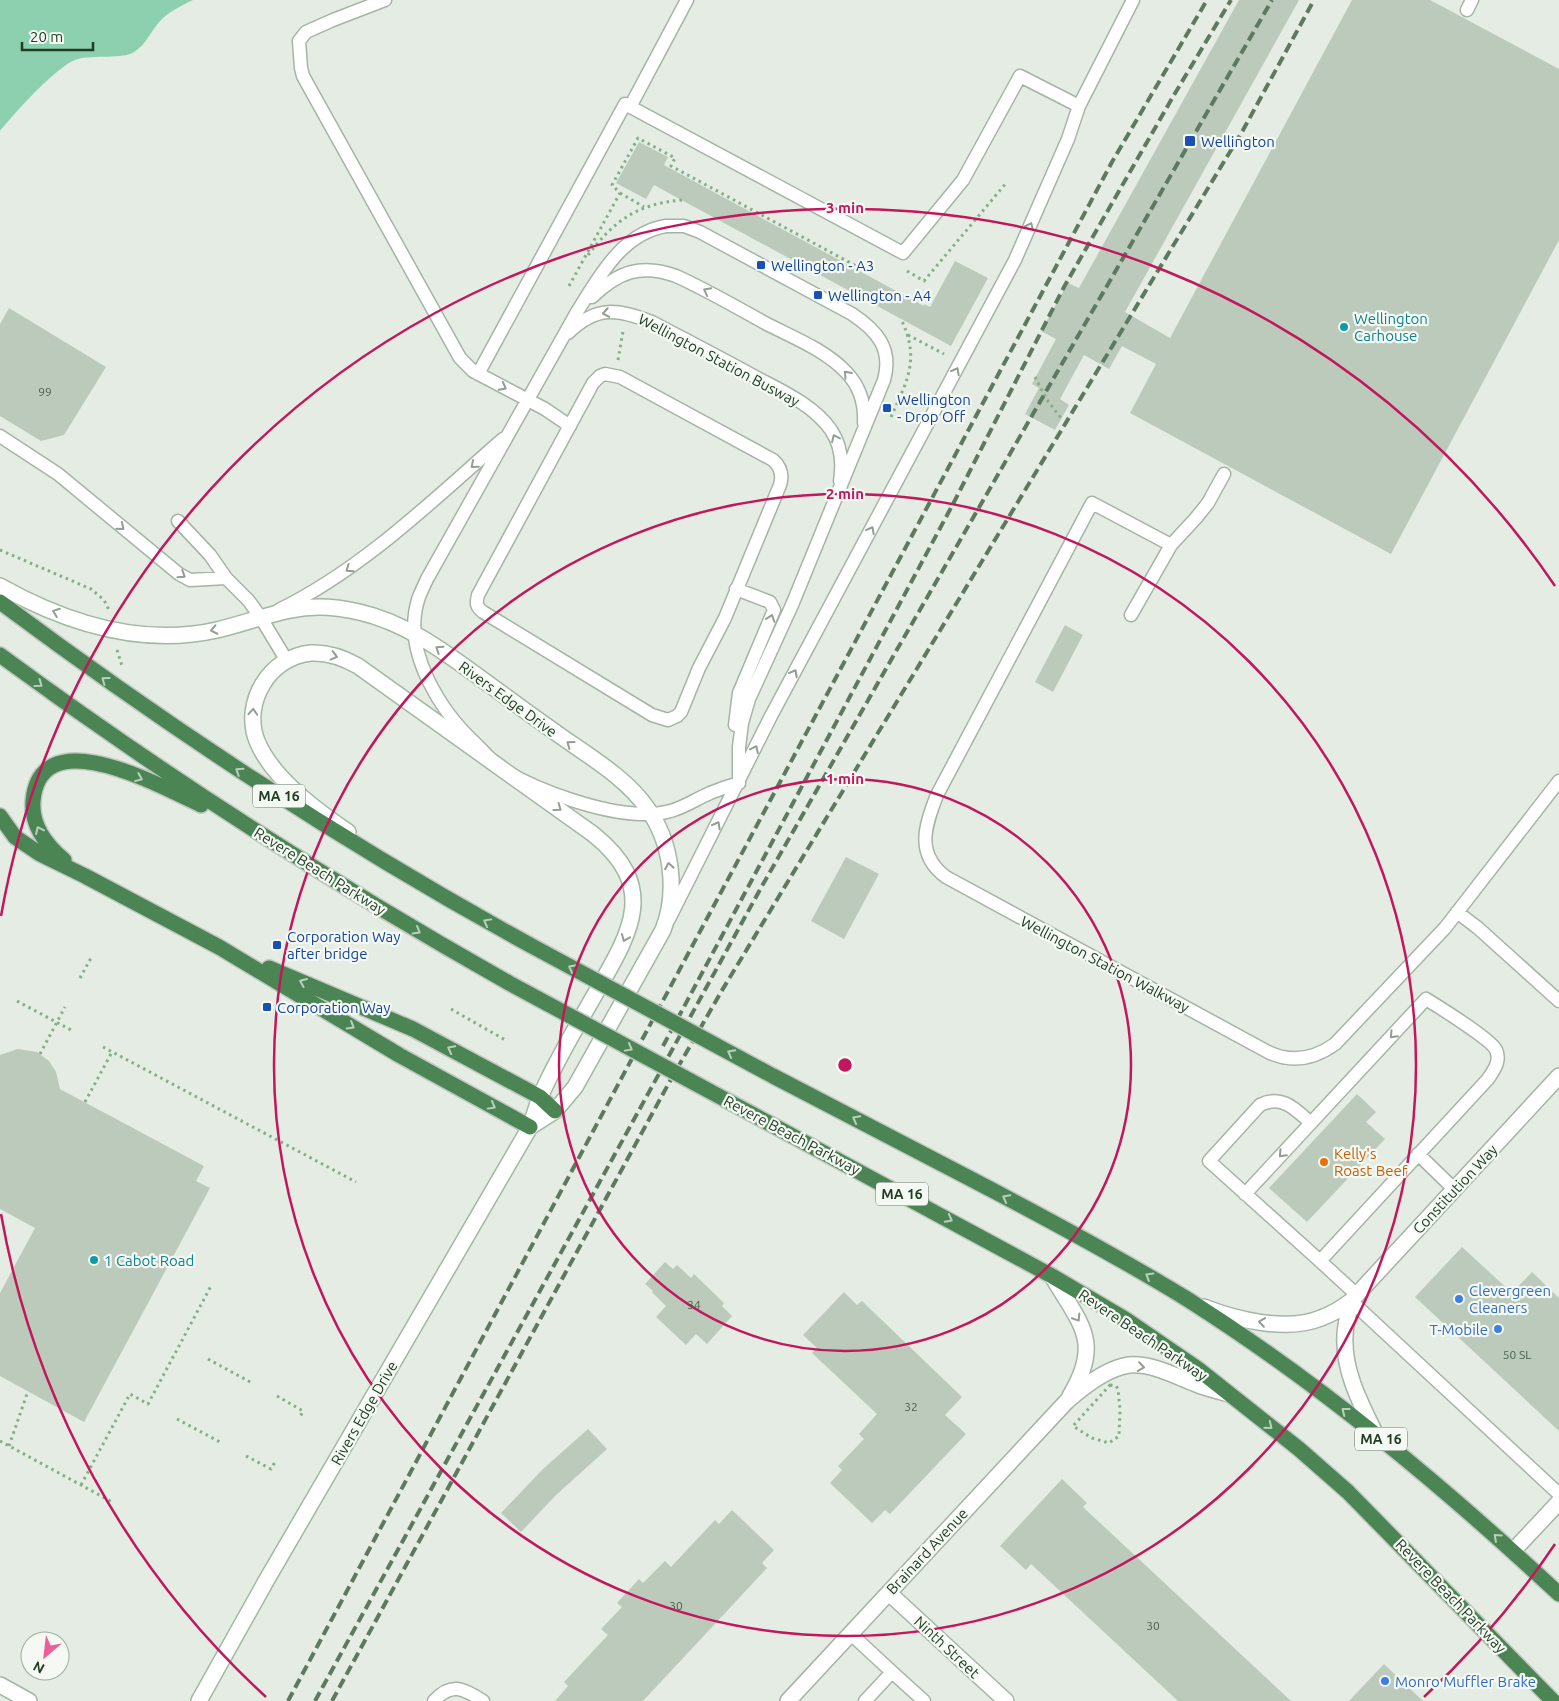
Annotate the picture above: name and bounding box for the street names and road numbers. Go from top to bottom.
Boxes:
street label: Wellington Station Busway [635,310,803,410]
street label: Rivers Edge Drive [456,658,560,740]
road number: MA 16 [253,784,305,808]
street label: Revere Beach Parkway [251,824,389,918]
street label: Wellington Station Walkway [1018,912,1192,1016]
street label: Revere Beach Parkway [721,1092,863,1178]
street label: Constitution Way [1409,1141,1501,1237]
road number: MA 16 [876,1182,928,1206]
street label: Revere Beach Parkway [1075,1286,1211,1384]
street label: Rivers Edge Drive [327,1358,401,1468]
road number: MA 16 [1355,1428,1407,1450]
street label: Brainard Avenue [883,1505,971,1597]
street label: Revere Beach Parkway [1392,1536,1510,1656]
street label: Ninth Street [911,1613,983,1681]

